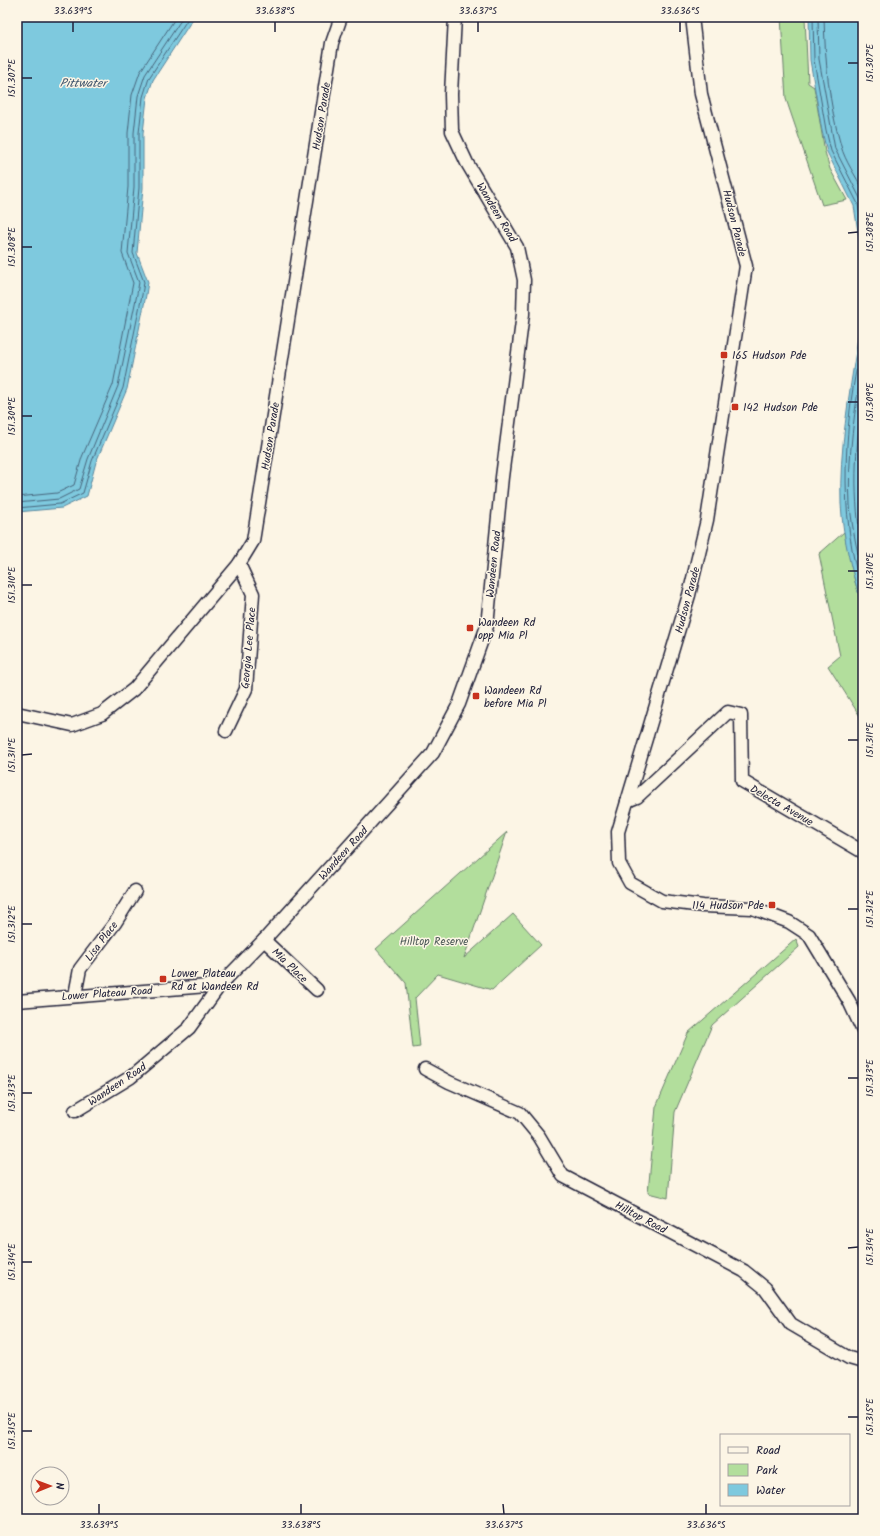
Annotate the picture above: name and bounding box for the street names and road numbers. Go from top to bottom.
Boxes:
street label: Hudson Parade [308,81,336,151]
street label: Wandeen Road [471,179,521,246]
street label: Hudson Parade [717,188,751,259]
street label: Hudson Parade [257,401,285,471]
street label: Wandeen Road [482,529,507,599]
street label: Hudson Parade [670,565,706,636]
street label: Georgia Lee Place [236,607,262,690]
street label: Delecta Avenue [746,780,817,831]
street label: Wandeen Road [315,822,373,885]
street label: Lisa Place [81,918,123,966]
street label: Mia Place [267,944,312,988]
street label: Lower Plateau Road [61,982,154,1006]
street label: Wandeen Road [85,1058,151,1111]
street label: Hilltop Road [611,1197,670,1239]

